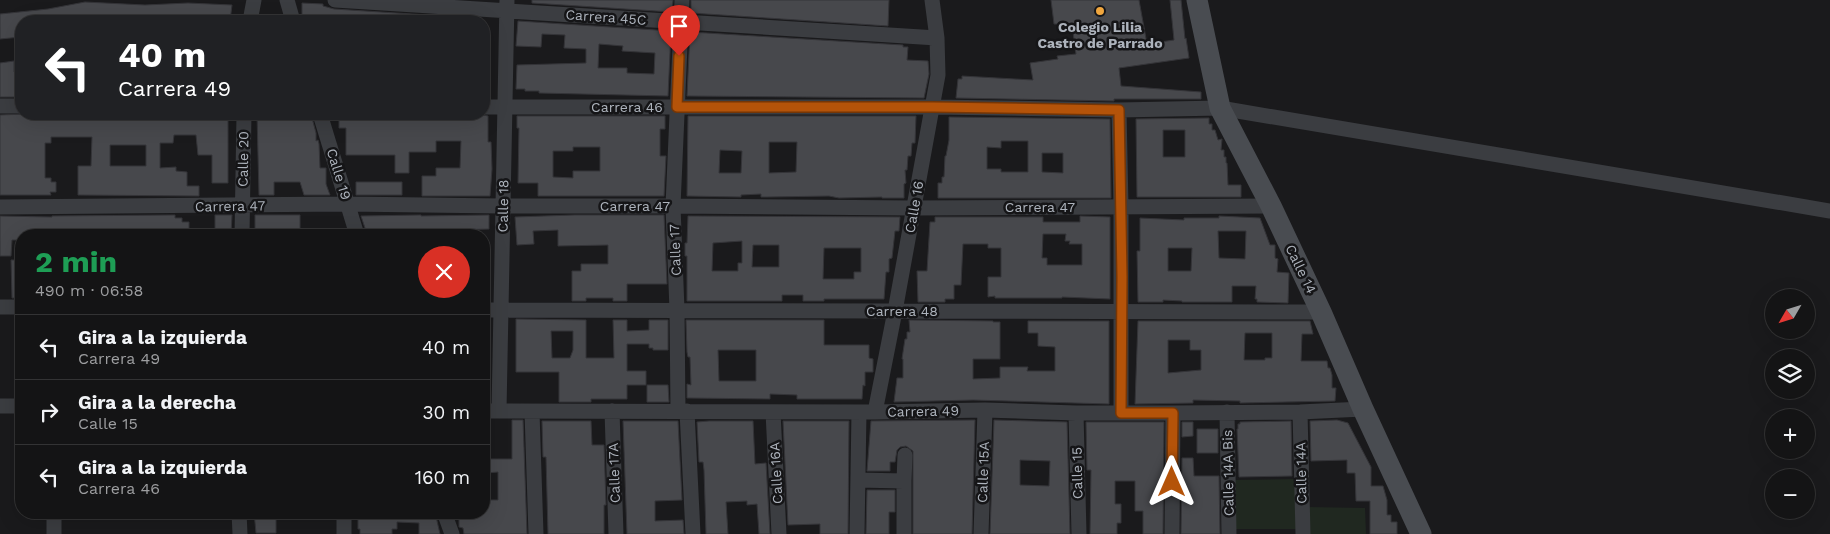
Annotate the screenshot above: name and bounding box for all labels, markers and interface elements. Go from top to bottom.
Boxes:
pin [658,5,700,56]
marker: Colegio Lilia Castro de Parrado [1094,5,1106,17]
street label: Carrera 45C [565,6,647,28]
icon: arrive [665,12,693,40]
place label: Colegio Lilia Castro de Parrado [1037,19,1163,51]
text: 40 m [118,34,206,76]
icon: left [35,35,100,100]
text: Carrera 49 [118,76,231,101]
street label: Carrera 46 [591,99,663,115]
street label: Calle 20 [235,131,251,187]
street label: Calle 19 [324,146,354,202]
street label: Calle 18 [495,179,511,233]
street label: Calle 16 [902,180,926,234]
street label: Carrera 47 [195,197,265,215]
street label: Carrera 47 [600,198,670,214]
street label: Carrera 47 [1005,199,1075,215]
street label: Calle 17 [666,224,684,276]
street label: Calle 14 [1282,242,1320,296]
text: 2 min [35,244,117,279]
button: close [418,246,470,298]
text: 490 m · 06:58 [35,281,143,300]
north arrow [1765,289,1815,339]
map controls [1765,289,1815,519]
street label: Carrera 48 [866,303,938,319]
text: Gira a la izquierda [78,326,247,349]
icon: left [35,333,63,361]
text: 40 m [422,336,470,359]
text: Carrera 49 [78,349,160,368]
button: layers [1765,349,1815,399]
text: Gira a la derecha [78,391,236,414]
icon: right [35,398,63,426]
text: 30 m [423,401,470,424]
street label: Carrera 49 [887,402,959,420]
button: + [1765,409,1815,459]
text: Calle 15 [78,414,138,433]
street label: Calle 14A Bis [1219,430,1237,516]
street label: Calle 15A [974,441,992,503]
street label: Calle 16A [766,442,786,504]
street label: Calle 14A [1292,442,1310,504]
street label: Calle 17A [605,443,623,503]
street label: Calle 15 [1069,447,1085,499]
position arrow [1145,455,1197,507]
text: Gira a la izquierda [78,456,247,479]
icon: left [35,463,63,491]
text: 160 m [415,466,470,489]
button: − [1765,469,1815,519]
text: Carrera 46 [78,479,160,498]

